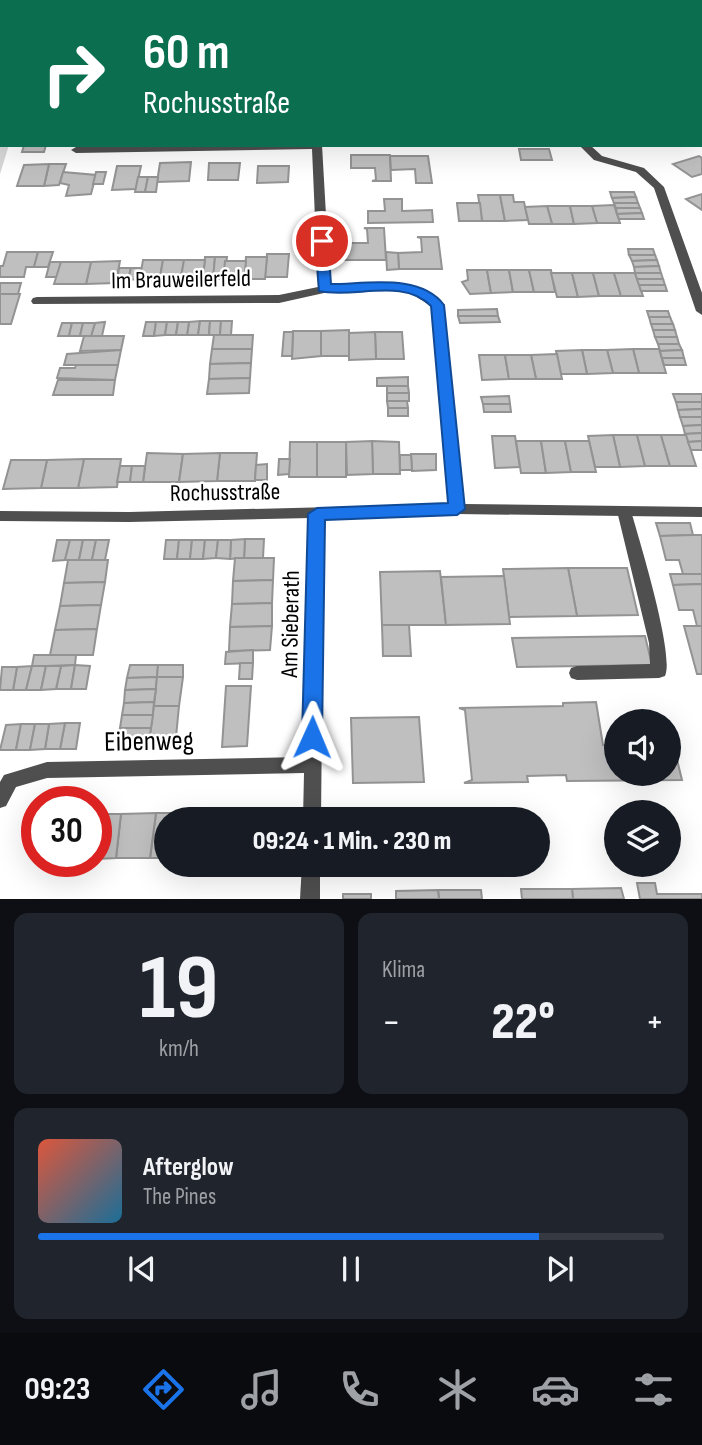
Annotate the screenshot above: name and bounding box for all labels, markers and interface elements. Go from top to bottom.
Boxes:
text: 60 m [143,24,230,83]
icon: right [28,28,119,119]
text: Rochusstraße [143,84,290,123]
pin [292,211,352,271]
icon: arrive [303,222,341,260]
street label: Im Brauweilerfeld [111,264,251,295]
street label: Rochusstraße [170,477,280,508]
street label: Am Sieberath [275,570,306,679]
position arrow [275,700,349,774]
map controls [604,709,681,877]
button: sound [604,709,681,786]
street label: Eibenweg [104,724,194,759]
speed limit sign: 30 [21,786,112,877]
button: layers [604,800,681,877]
text: 09:24 · 1 Min. · 230 m [253,826,451,857]
text: 19 [140,935,218,1044]
text: Klima [382,956,425,984]
text: 22° [491,991,555,1054]
text: − [382,1000,401,1045]
text: + [645,1000,664,1045]
text: km/h [159,1035,199,1063]
text: Afterglow [143,1152,234,1183]
text: The Pines [143,1183,216,1211]
icon: previous [123,1250,161,1288]
icon: pause [332,1250,370,1288]
icon: next [541,1250,579,1288]
icon: directions [139,1365,188,1414]
icon: music [237,1365,286,1414]
icon: phone [335,1365,384,1414]
icon: climate [433,1365,482,1414]
icon: car [531,1365,580,1414]
icon: filters [629,1365,678,1414]
text: 09:23 [24,1370,90,1409]

